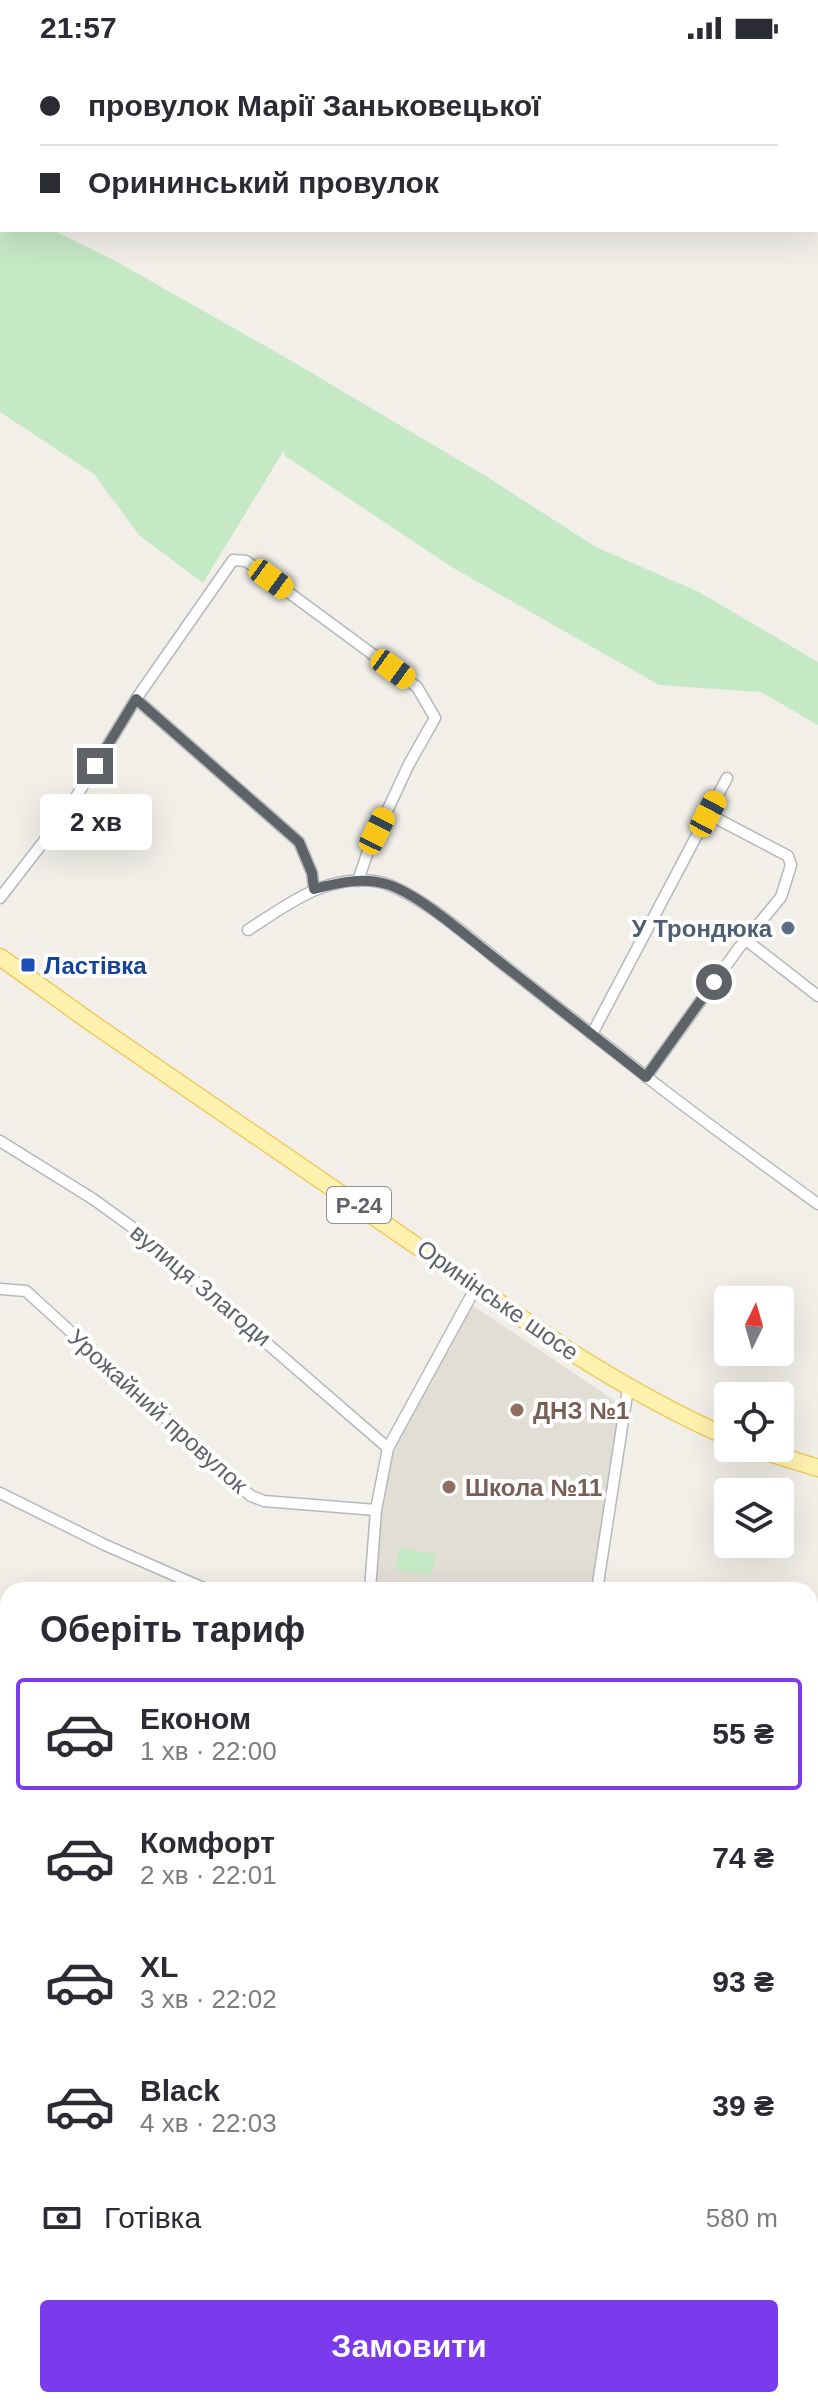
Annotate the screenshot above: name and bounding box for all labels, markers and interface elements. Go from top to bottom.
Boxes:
text: 21:57 [40,11,117,44]
text: провулок Марії Заньковецької [88,89,541,122]
text: Орининський провулок [88,166,439,199]
car [245,555,297,603]
car [367,645,419,693]
route end [77,748,113,784]
car [686,787,730,841]
callout: 2 хв [39,794,151,850]
car [356,804,398,858]
text: 2 хв [70,807,122,837]
place label: У Трондюка [632,915,773,942]
marker: У Трондюка [779,919,797,937]
place label: Ластівка [44,952,147,979]
marker: Ластівка [19,956,37,974]
route start [696,964,732,1000]
road number: Р-24 [327,1187,391,1223]
street label: вулиця Злагоди [125,1218,277,1352]
street label: Оринінське шосе [412,1234,584,1366]
north arrow [714,1286,794,1366]
map controls [714,1286,794,1558]
street label: Урожайний провулок [63,1323,253,1499]
button: locate [714,1382,794,1462]
place label: ДНЗ №1 [533,1397,629,1424]
marker: ДНЗ №1 [508,1401,526,1419]
place label: Школа №11 [465,1474,602,1501]
marker: Школа №11 [440,1478,458,1496]
button: layers [714,1478,794,1558]
text: Оберіть тариф [40,1609,305,1650]
icon: car [44,1698,116,1770]
text: Економ [140,1702,251,1735]
text: 55 ₴ [712,1717,774,1750]
text: 1 хв · 22:00 [140,1736,277,1766]
icon: car [44,1822,116,1894]
text: Комфорт [140,1826,275,1859]
text: 74 ₴ [712,1841,774,1874]
text: 2 хв · 22:01 [140,1860,277,1890]
icon: car [44,1946,116,2018]
text: XL [140,1950,178,1983]
text: 93 ₴ [712,1965,774,1998]
text: 3 хв · 22:02 [140,1984,277,2014]
icon: car [44,2070,116,2142]
text: Black [140,2074,220,2107]
text: 39 ₴ [712,2089,774,2122]
text: 4 хв · 22:03 [140,2108,277,2138]
icon: cash [40,2196,84,2240]
text: Готівка [104,2201,201,2234]
text: 580 m [706,2203,778,2233]
button: Замовити [40,2300,778,2392]

